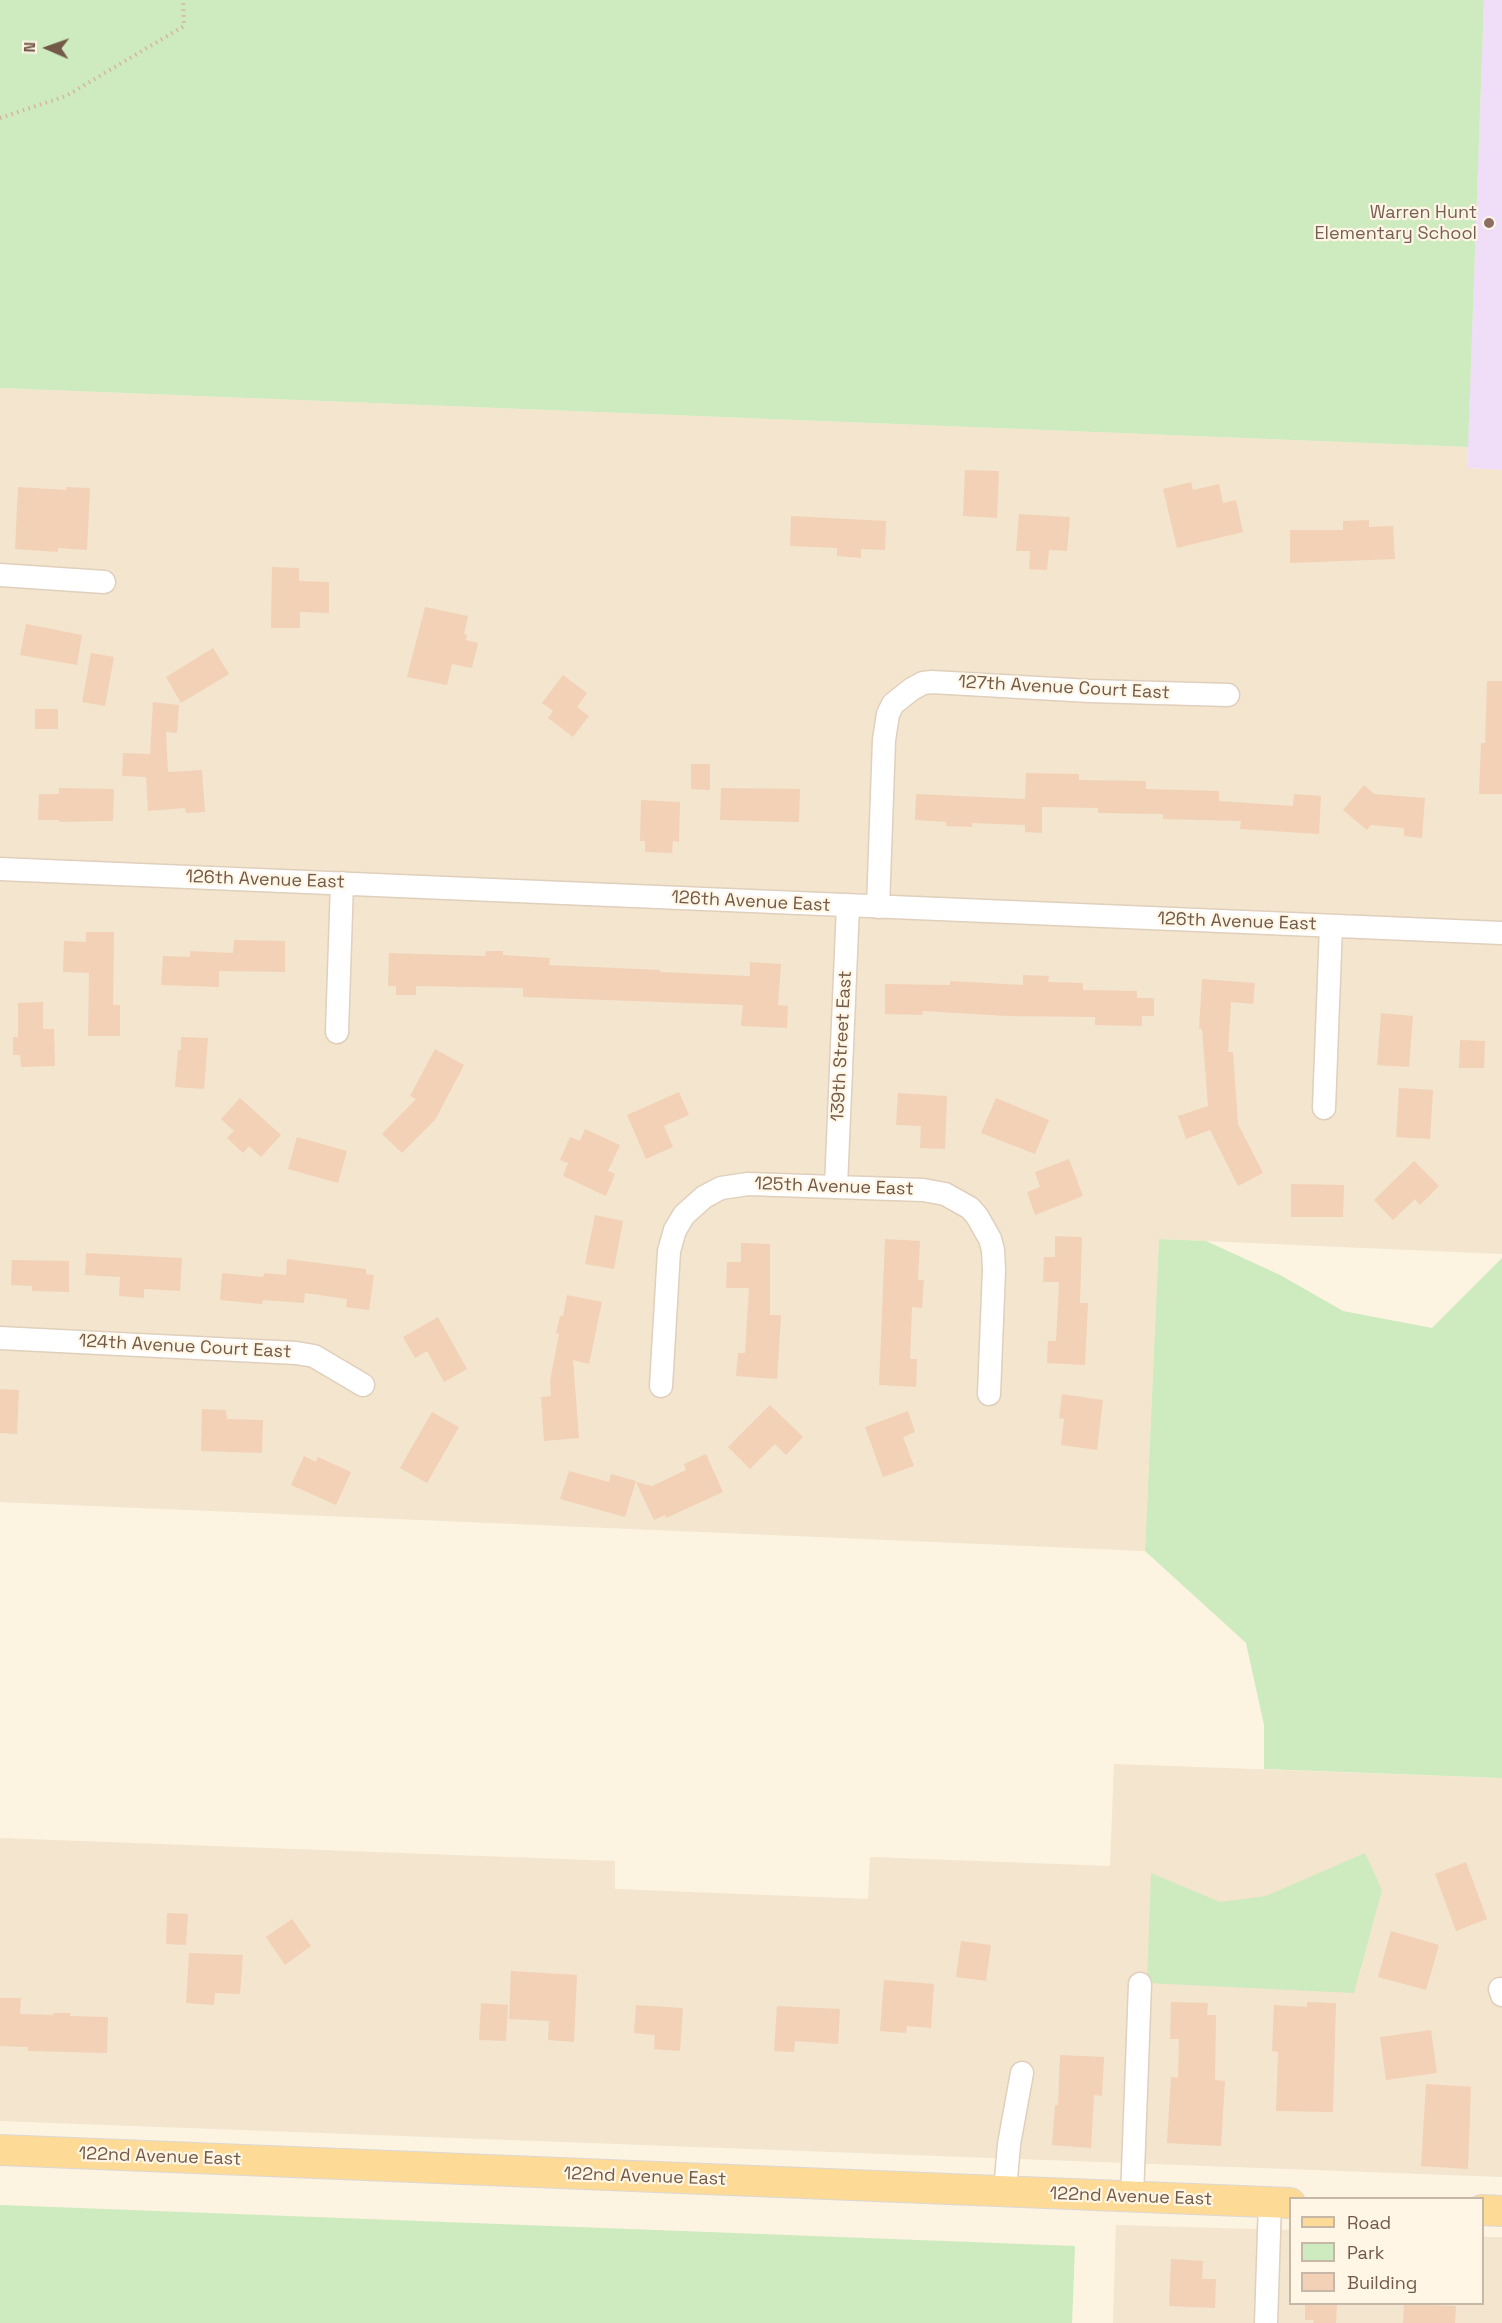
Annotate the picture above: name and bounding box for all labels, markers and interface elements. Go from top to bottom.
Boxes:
north arrow [18,18,78,78]
text: N [19,42,40,53]
place label: Warren Hunt Elementary School [1314,202,1477,244]
marker: Warren Hunt Elementary School [1482,216,1496,230]
street label: 127th Avenue Court East [958,672,1170,704]
street label: 126th Avenue East [185,866,345,894]
street label: 126th Avenue East [671,887,831,917]
street label: 126th Avenue East [1157,908,1317,936]
street label: 139th Street East [827,970,857,1122]
street label: 125th Avenue East [754,1173,914,1201]
street label: 124th Avenue Court East [78,1331,292,1363]
street label: 122nd Avenue East [78,2143,242,2171]
street label: 122nd Avenue East [563,2163,727,2191]
street label: 122nd Avenue East [1049,2183,1213,2211]
legend [1289,2197,1484,2305]
text: Road [1347,2211,1391,2234]
text: Park [1347,2241,1384,2264]
text: Building [1347,2271,1417,2294]

